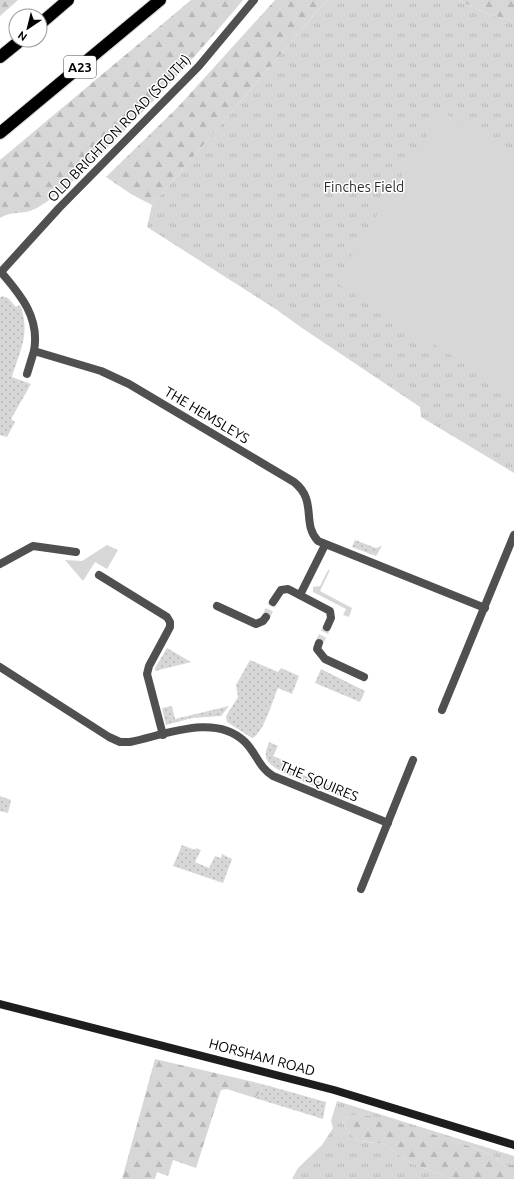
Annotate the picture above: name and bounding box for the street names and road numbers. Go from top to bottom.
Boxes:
street label: OLD BRIGHTON ROAD (SOUTH) [44,51,194,205]
road number: A23 [64,56,96,78]
street label: THE HEMSLEYS [162,383,252,447]
street label: THE SQUIRES [277,757,361,805]
street label: HORSHAM ROAD [207,1035,317,1079]

